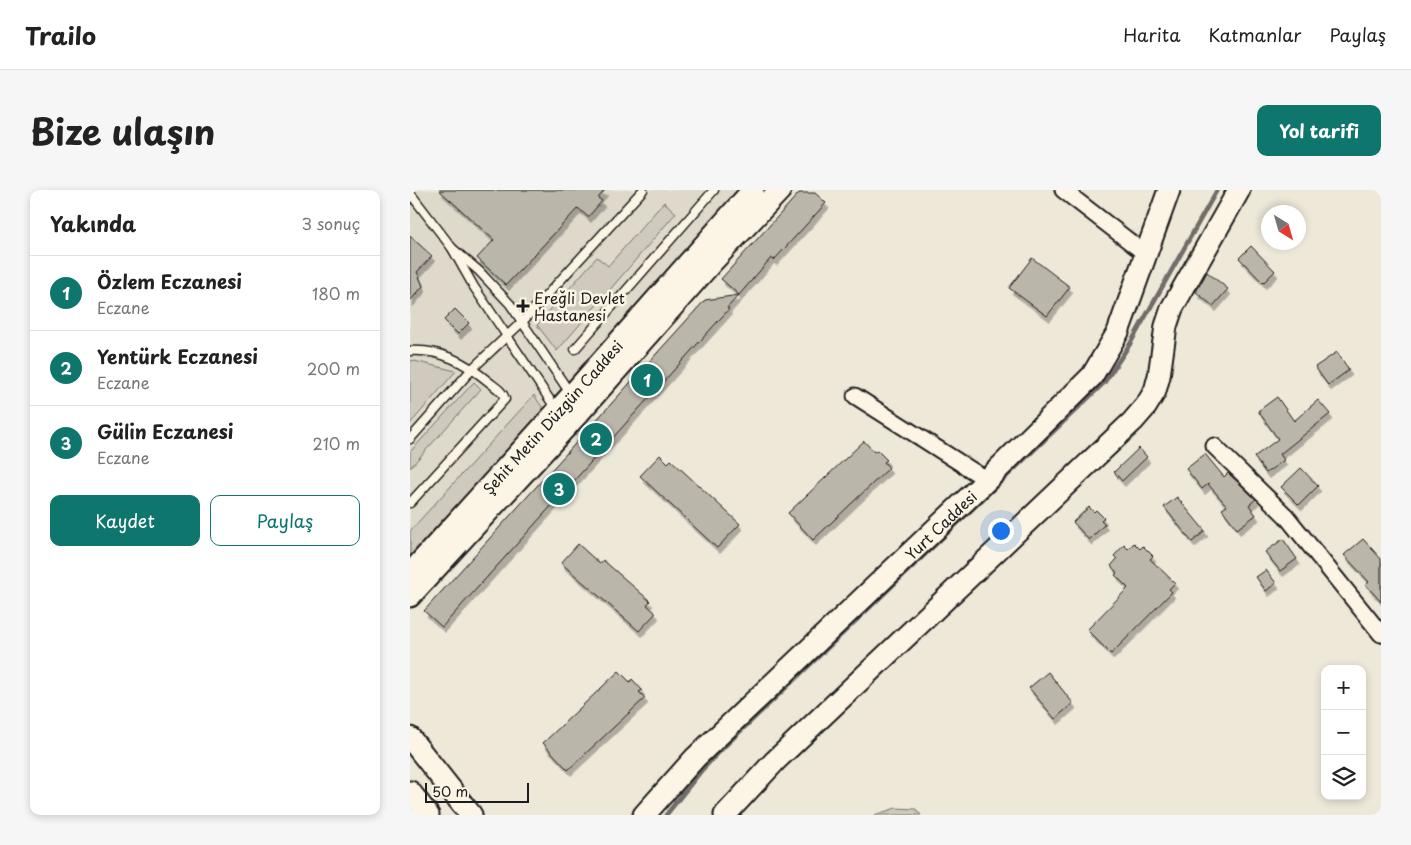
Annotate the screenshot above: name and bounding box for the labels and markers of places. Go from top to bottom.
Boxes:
place label: Ereğli Devlet Hastanesi [534,286,625,326]
marker: Ereğli Devlet Hastanesi [516,299,530,313]
pin: 1 [631,361,663,399]
pin: 2 [580,420,612,458]
pin: 3 [543,470,575,508]

